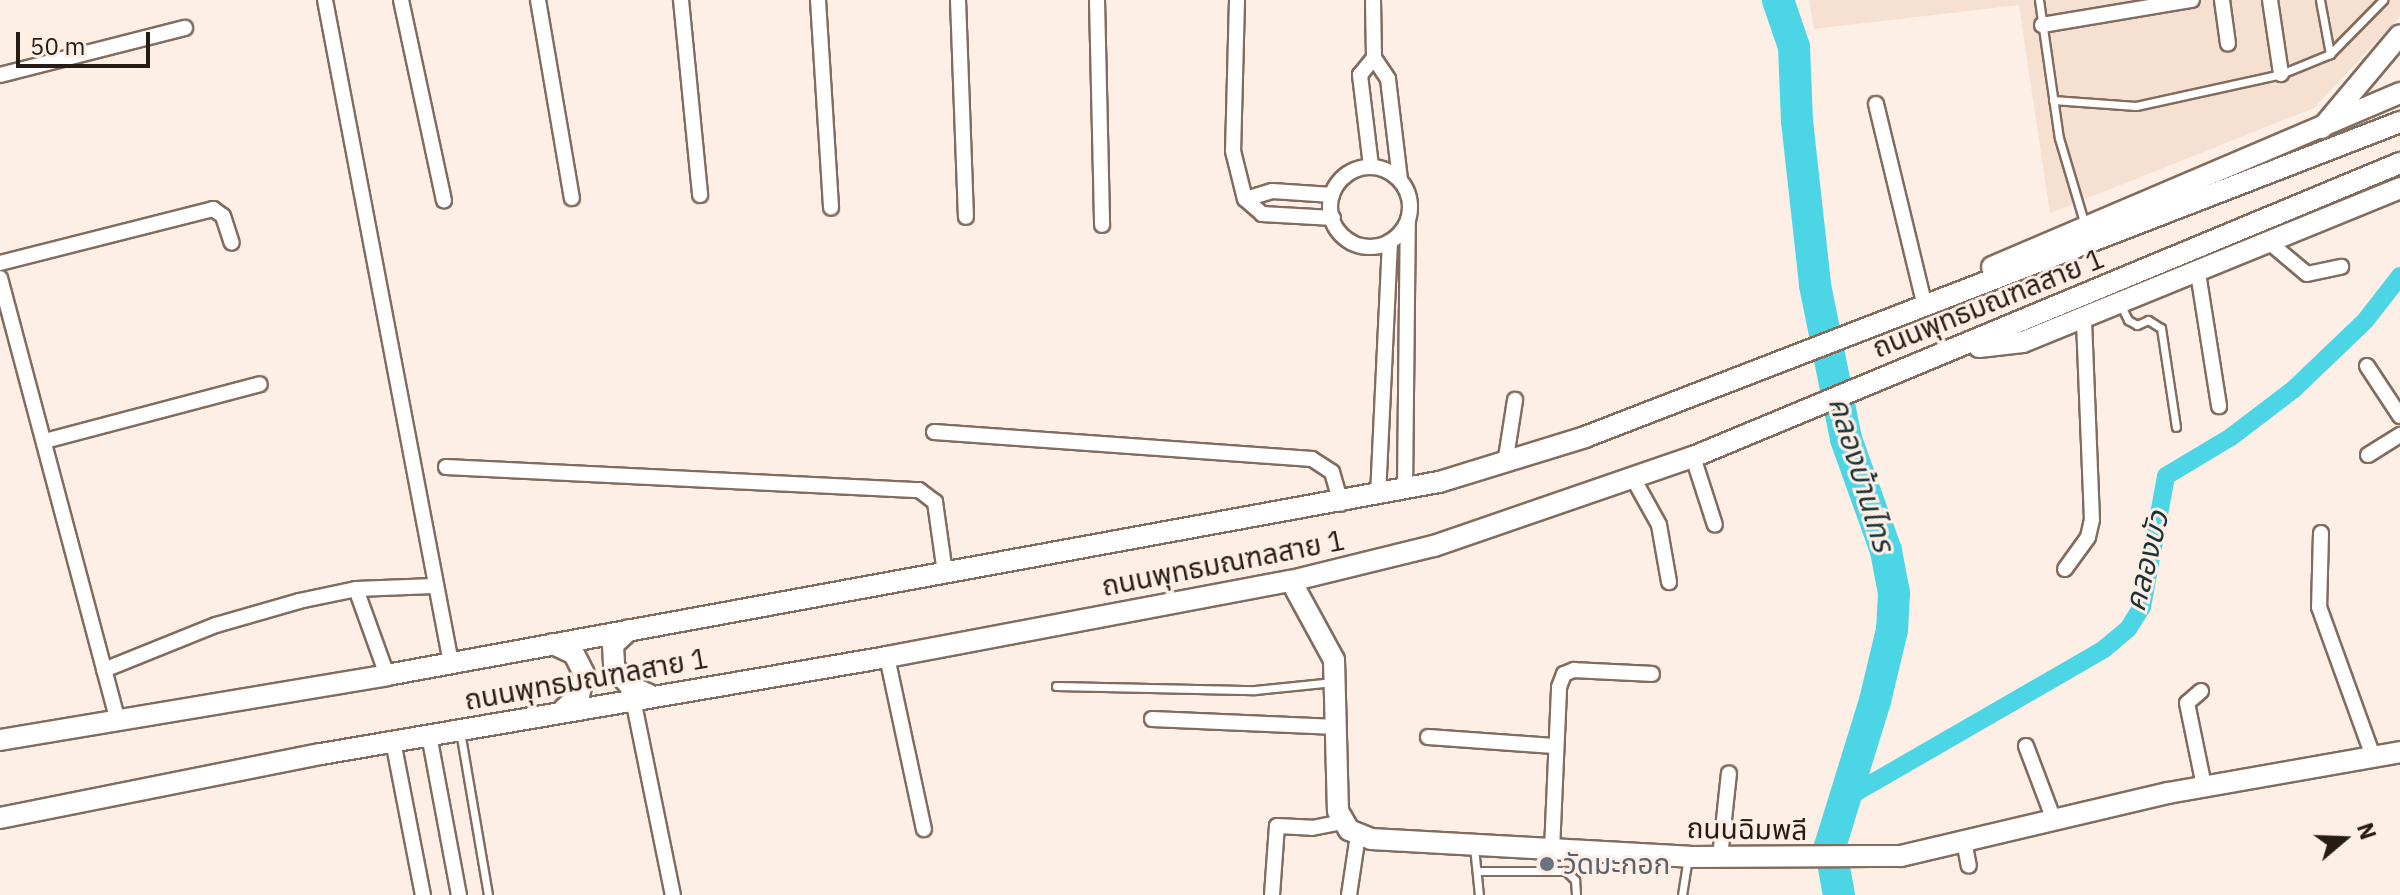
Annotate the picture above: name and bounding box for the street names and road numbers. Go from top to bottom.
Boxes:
street label: ถนนพุทธมณฑลสาย 1 [1867,241,2109,365]
street label: ถนนพุทธมณฑลสาย 1 [1099,523,1347,603]
street label: ถนนพุทธมณฑลสาย 1 [462,641,710,717]
street label: ถนนฉิมพลี [1686,811,1808,847]

